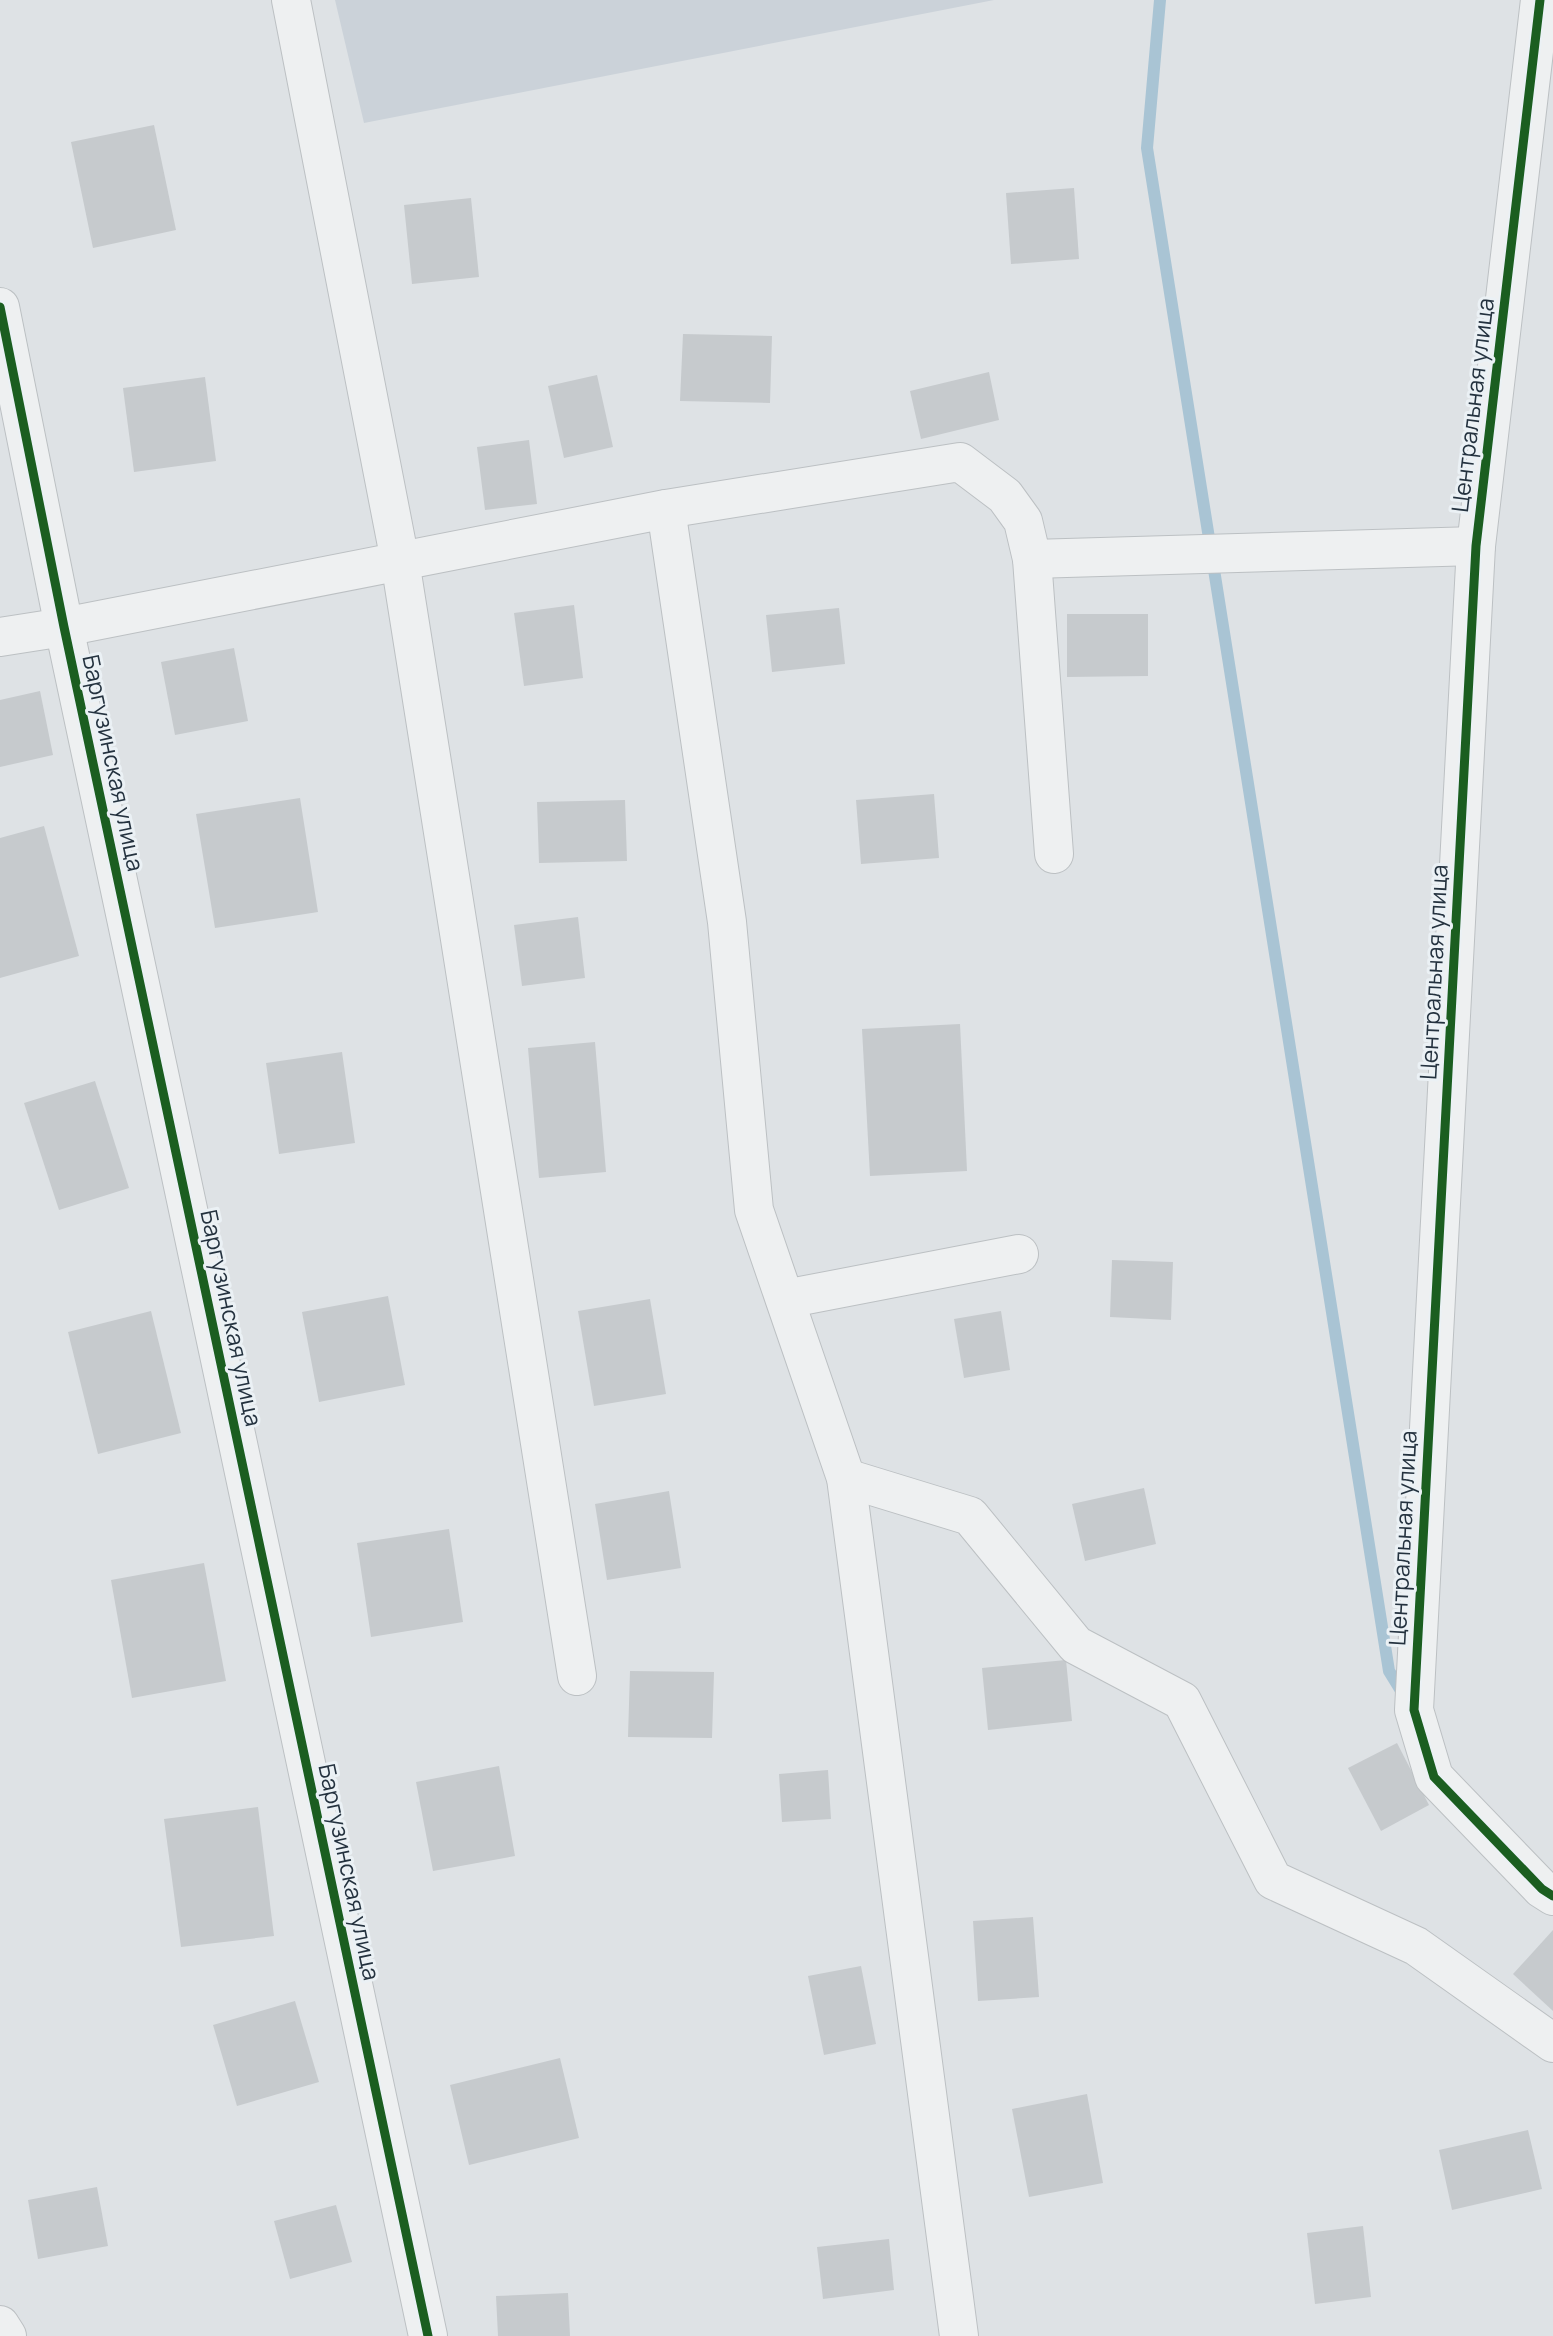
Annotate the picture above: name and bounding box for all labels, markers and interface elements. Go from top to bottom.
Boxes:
street label: Центральная улица [1443,296,1501,514]
street label: Баргузинская улица [75,652,153,874]
street label: Центральная улица [1411,864,1455,1080]
street label: Баргузинская улица [193,1207,271,1429]
street label: Центральная улица [1380,1430,1424,1646]
street label: Баргузинская улица [311,1761,389,1983]

